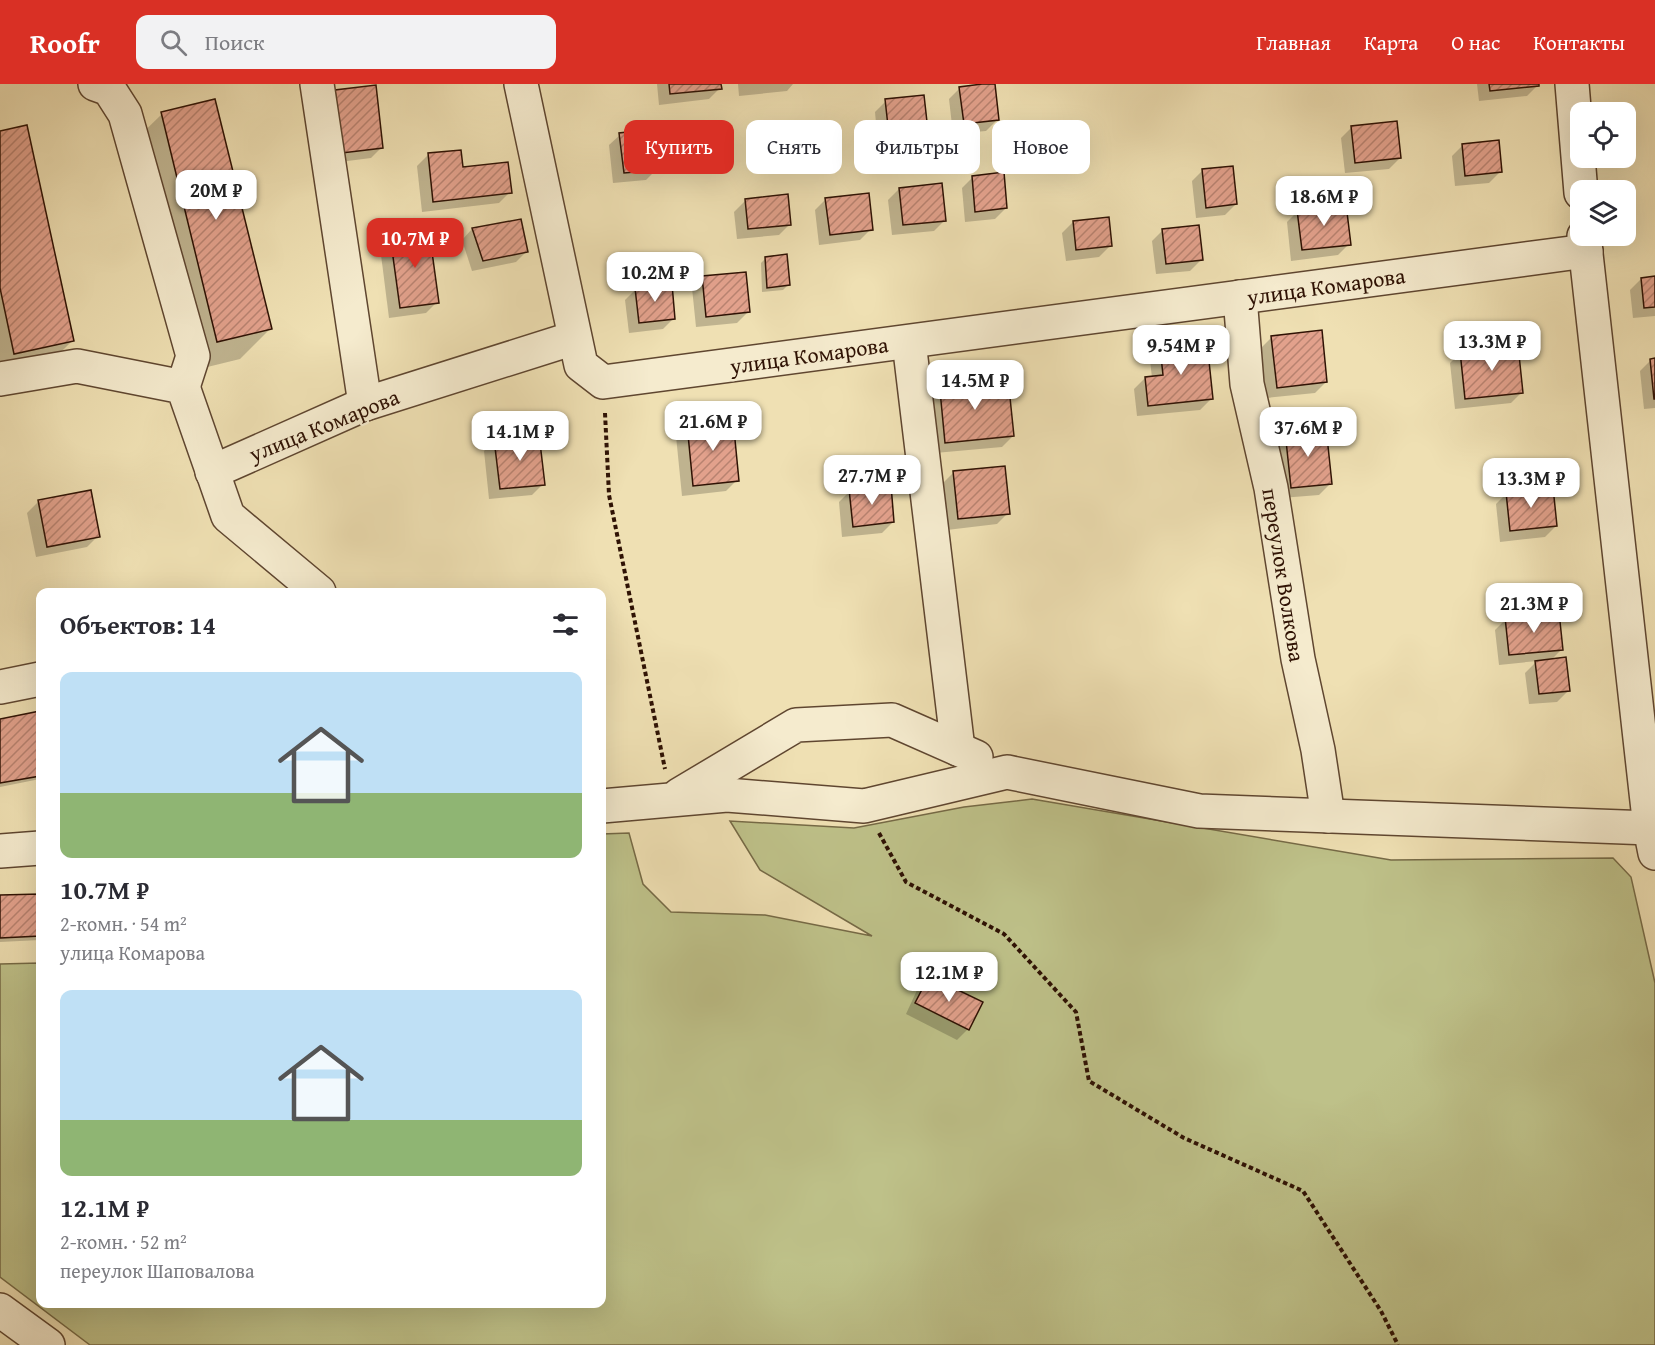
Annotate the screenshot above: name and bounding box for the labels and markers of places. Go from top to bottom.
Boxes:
pin: 20M ₽ [174,170,258,221]
pin: 18.6M ₽ [1269,176,1379,227]
pin: 10.7M ₽ [360,218,470,269]
pin: 10.2M ₽ [600,252,710,303]
pin: 13.3M ₽ [1437,321,1547,372]
pin: 9.54M ₽ [1126,325,1236,376]
pin: 14.5M ₽ [920,360,1030,411]
pin: 21.6M ₽ [658,401,768,452]
pin: 37.6M ₽ [1253,407,1363,458]
pin: 14.1M ₽ [465,411,575,462]
pin: 27.7M ₽ [817,455,927,506]
pin: 13.3M ₽ [1476,458,1586,509]
pin: 21.3M ₽ [1479,583,1589,634]
pin: 12.1M ₽ [894,952,1004,1003]

